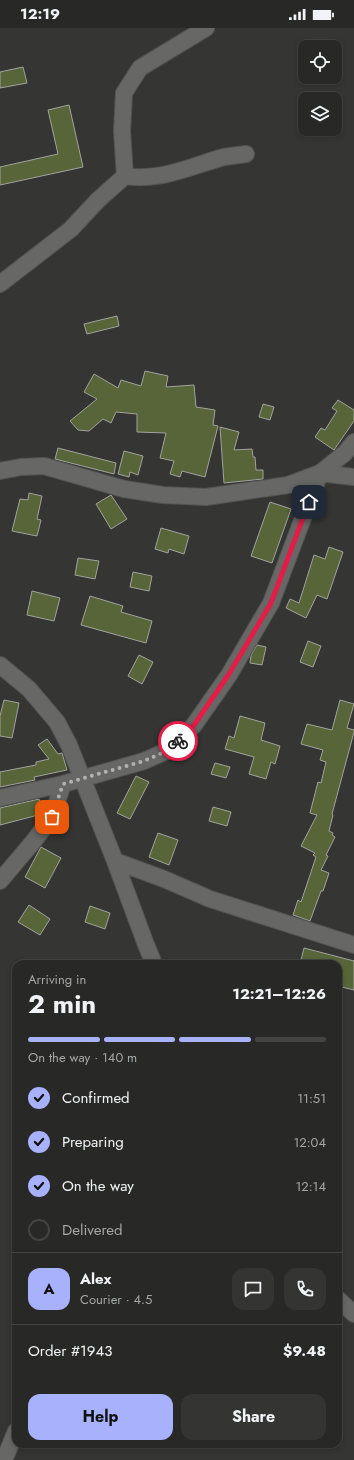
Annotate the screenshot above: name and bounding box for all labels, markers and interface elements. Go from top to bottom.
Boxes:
text: 12:19 [20,3,60,25]
map controls [298,40,342,136]
button: locate [298,40,342,84]
button: layers [298,92,342,136]
pin [292,485,326,519]
icon: home [298,491,320,513]
courier [158,721,198,761]
icon: bike [167,730,189,752]
pin [35,800,69,834]
icon: bag [41,806,63,828]
text: Arriving in [28,970,86,989]
text: 12:21–12:26 [232,983,326,1005]
text: 2 min [28,985,96,1023]
text: On the way · 140 m [28,1048,137,1067]
icon: check [28,1087,50,1109]
text: Confirmed [62,1087,130,1109]
text: 11:51 [297,1089,326,1108]
icon: check [28,1131,50,1153]
text: Preparing [62,1131,124,1153]
text: 12:04 [293,1133,326,1152]
icon: check [28,1175,50,1197]
text: On the way [62,1175,134,1197]
text: 12:14 [295,1177,326,1196]
text: Delivered [62,1219,123,1241]
text: Alex [80,1268,111,1290]
button: chat [232,1268,274,1310]
button: phone [284,1268,326,1310]
text: A [43,1278,55,1300]
text: Courier · 4.5 [80,1290,152,1309]
text: Order #1943 [28,1340,112,1362]
text: $9.48 [283,1340,326,1362]
button: Help [28,1394,173,1440]
button: Share [181,1394,326,1440]

